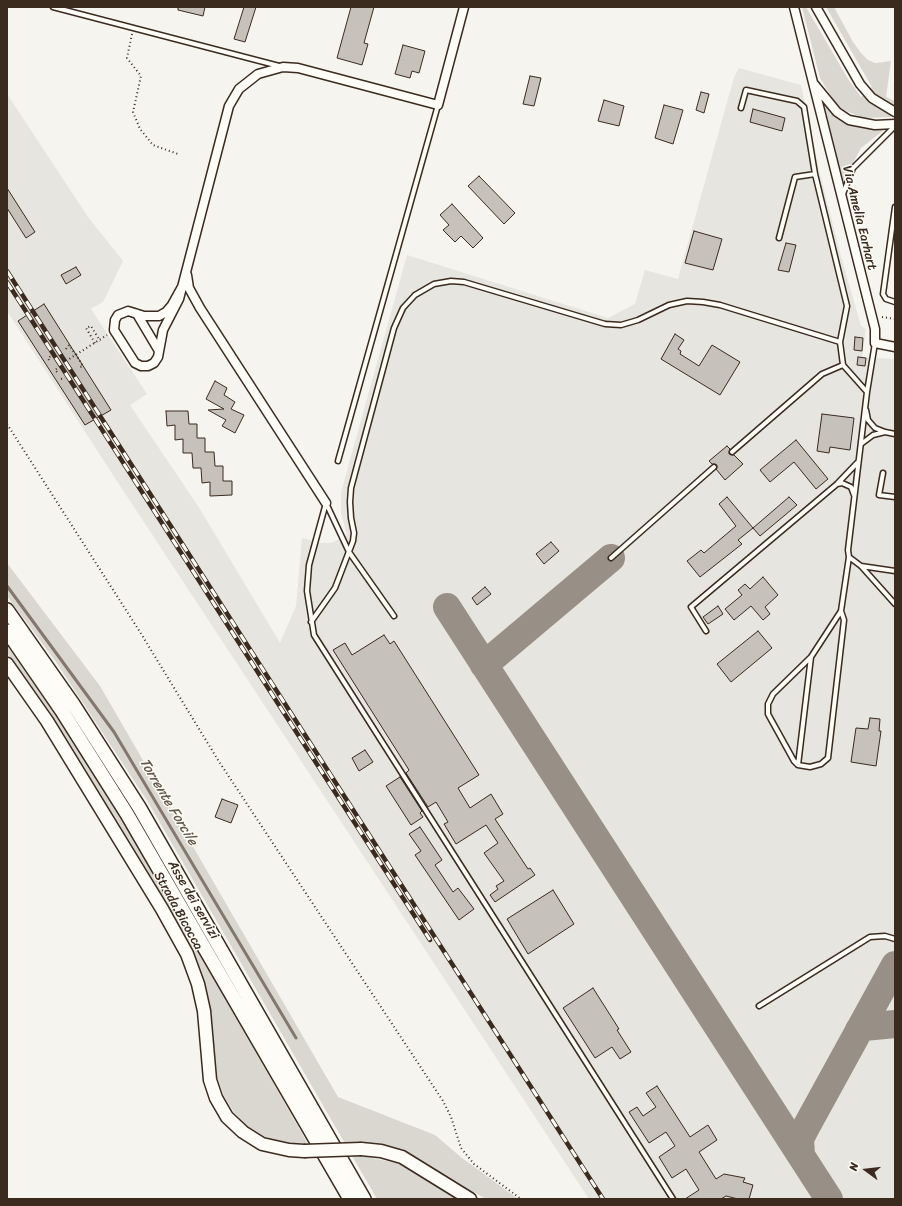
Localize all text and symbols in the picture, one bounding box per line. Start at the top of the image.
street label: Via Amelia Earhart [838,164,880,272]
water label: Torrente Forcile [135,755,201,849]
street label: Asse dei servizi [164,858,222,942]
street label: Strada Bicocca [150,869,206,953]
north arrow [846,1150,886,1190]
text: N [844,1161,864,1173]

